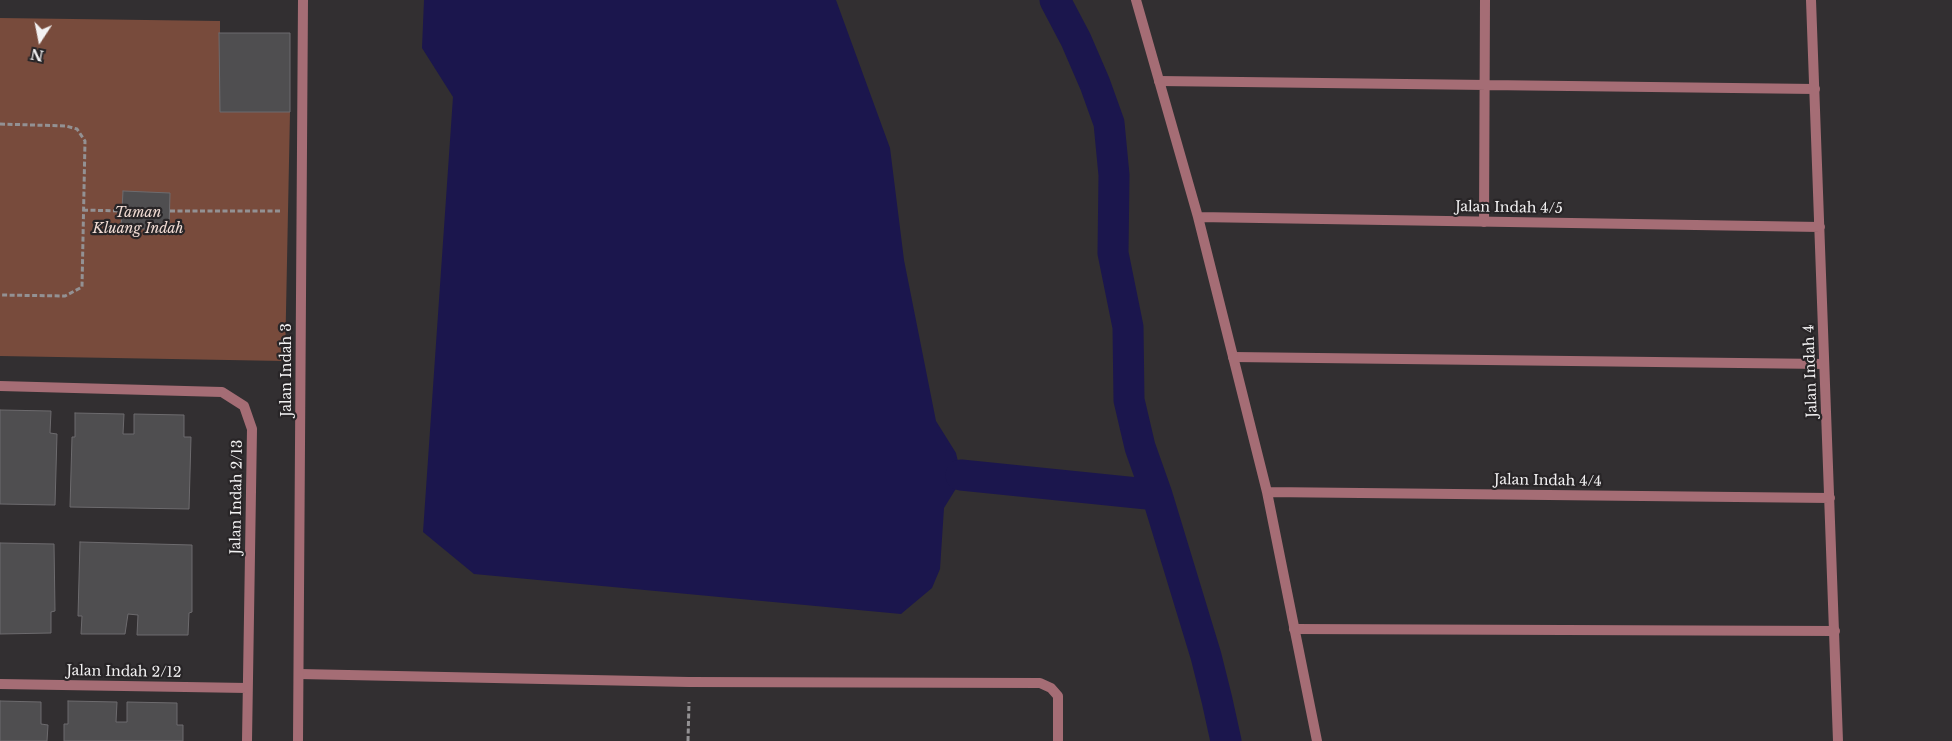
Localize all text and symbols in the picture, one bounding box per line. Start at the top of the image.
north arrow [15,15,65,65]
text: N [29,45,45,65]
street label: Jalan Indah 4/5 [1455,199,1563,217]
park label: Taman Kluang Indah [92,205,184,238]
street label: Jalan Indah 3 [279,323,295,417]
street label: Jalan Indah 4 [1801,324,1821,418]
street label: Jalan Indah 2/13 [228,439,246,555]
street label: Jalan Indah 4/4 [1494,472,1602,490]
street label: Jalan Indah 2/12 [66,663,182,681]

